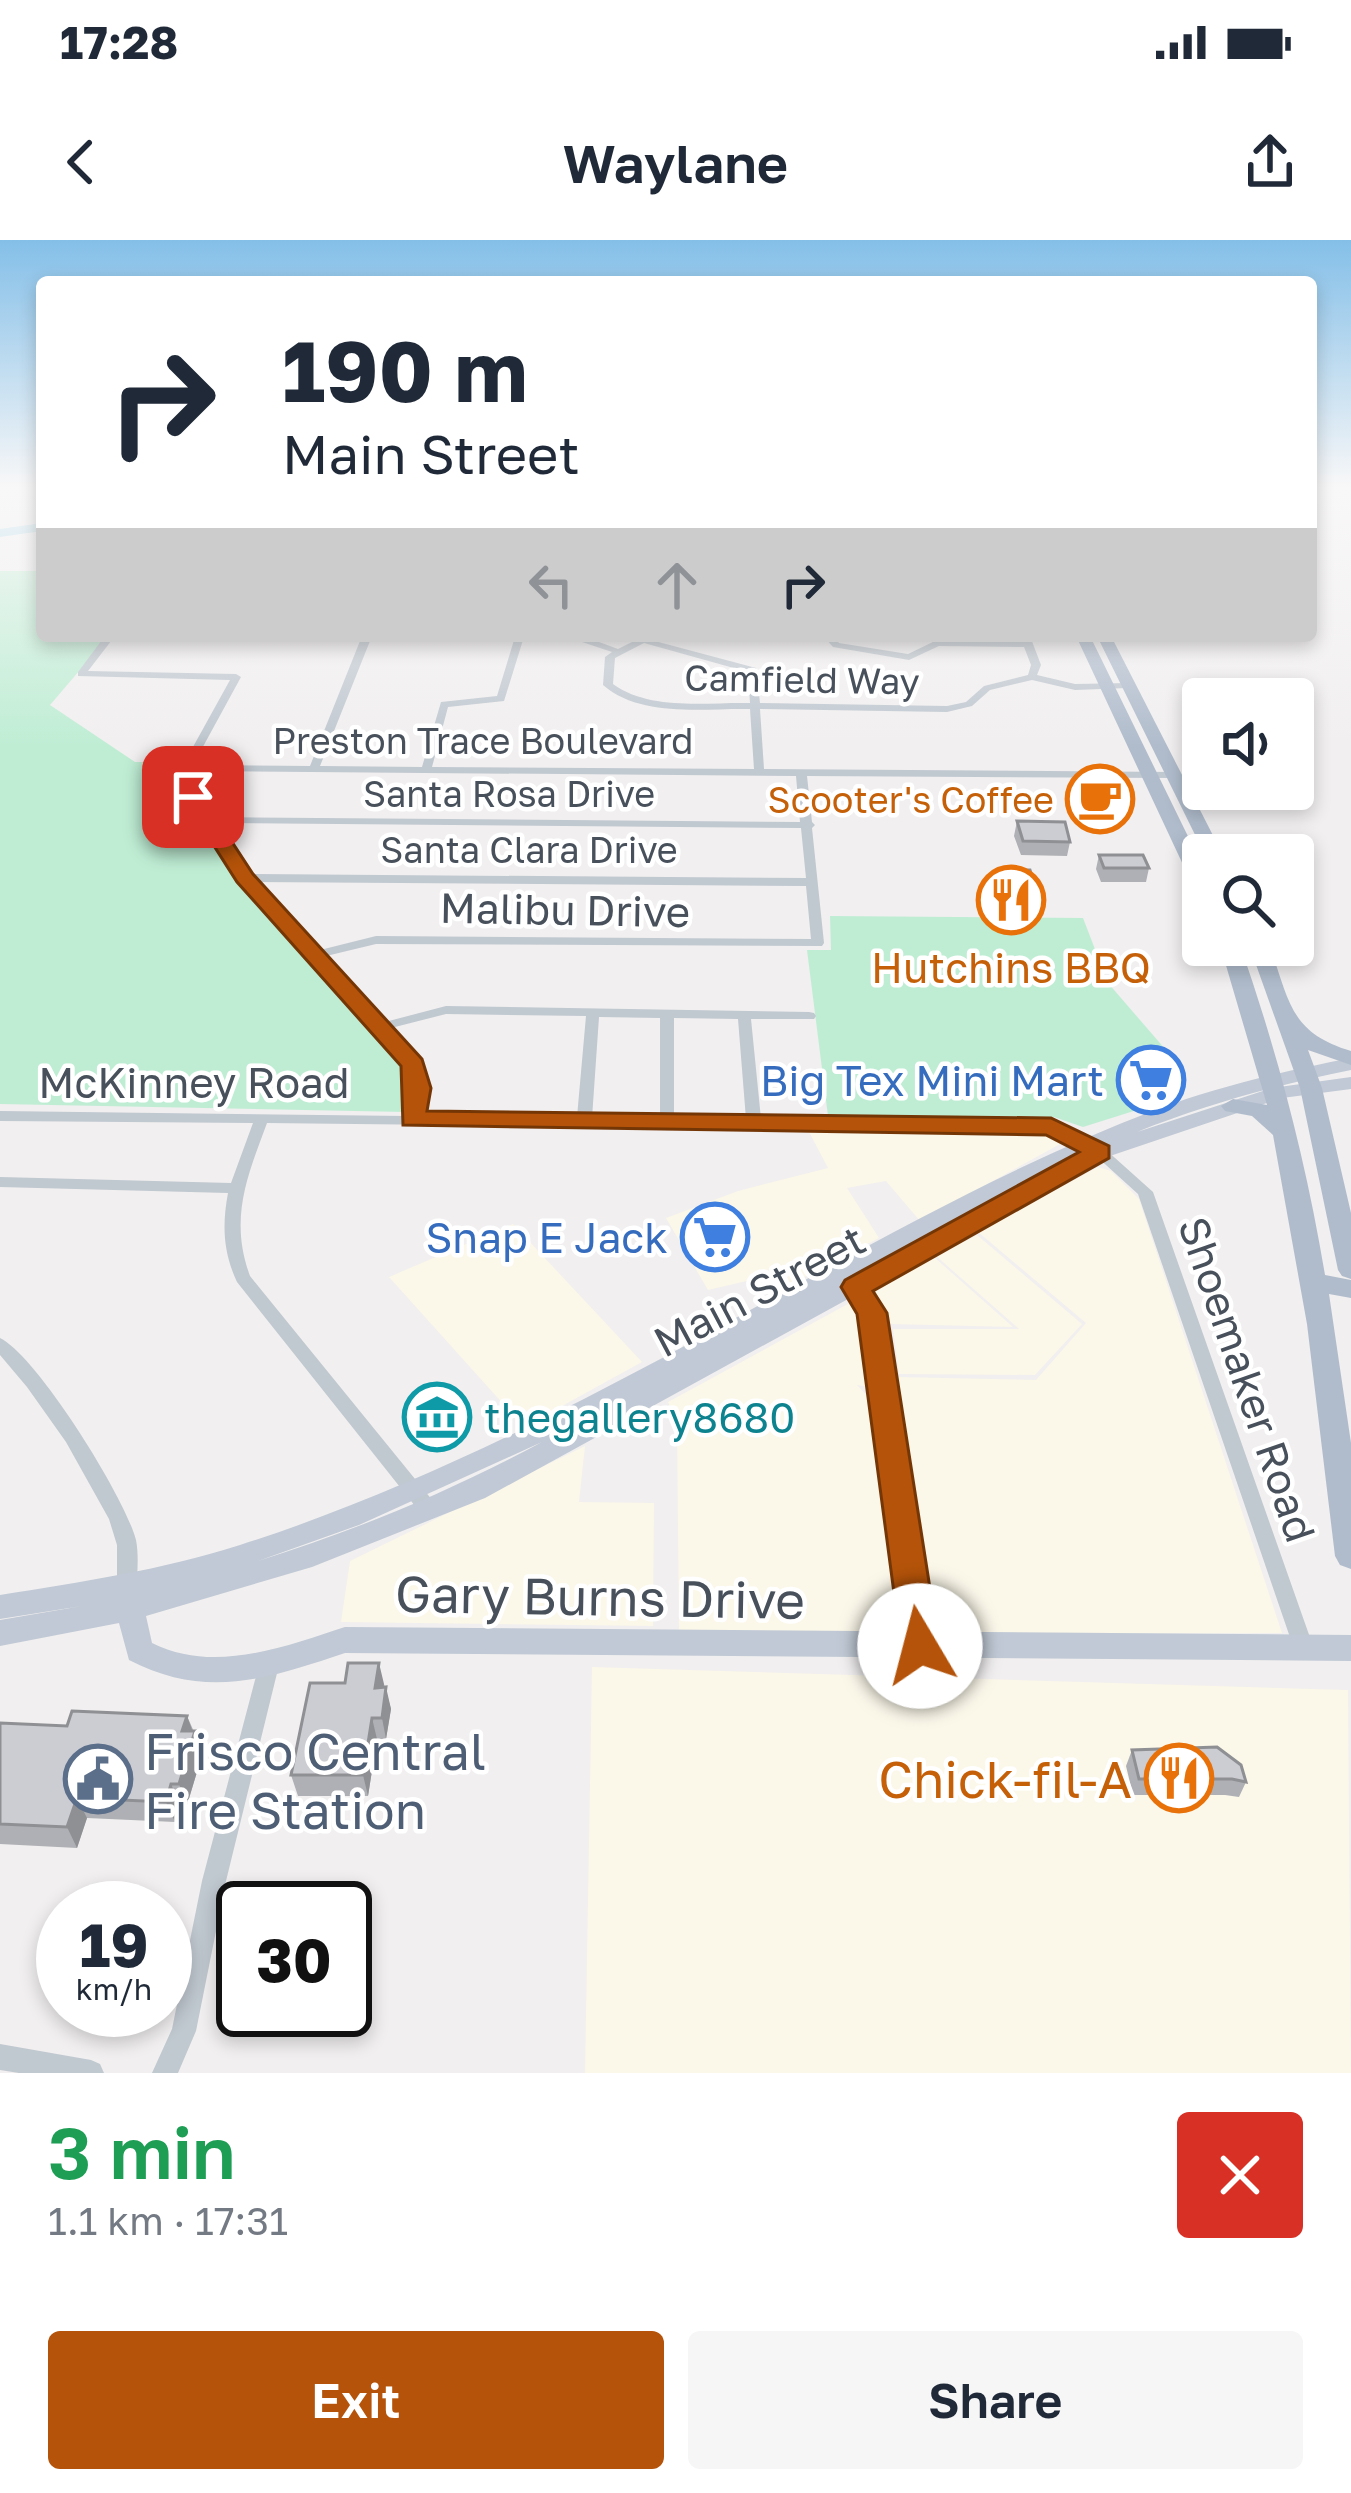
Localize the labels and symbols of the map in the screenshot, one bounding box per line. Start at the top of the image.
street label: Camfield Way [684,655,920,703]
street label: Preston Trace Boulevard [272,719,694,762]
pin [142,746,244,848]
cafe icon: Scooter's Coffee [1065,764,1135,834]
street label: Santa Rosa Drive [363,772,655,815]
place label: Scooter's Coffee [768,778,1054,821]
street label: Santa Clara Drive [380,828,678,871]
restaurant icon: Hutchins BBQ [976,865,1046,935]
street label: Malibu Drive [439,882,691,936]
place label: Hutchins BBQ [871,942,1151,992]
supermarket icon: Big Tex Mini Mart [1116,1045,1186,1115]
place label: Big Tex Mini Mart [760,1055,1104,1105]
street label: McKinney Road [38,1057,350,1107]
supermarket icon: Snap E Jack [680,1202,750,1272]
street label: Shoemaker Road [1169,1210,1327,1548]
place label: Snap E Jack [425,1212,668,1262]
street label: Main Street [645,1214,873,1366]
museum icon: thegallery8680 [402,1382,472,1452]
place label: thegallery8680 [484,1392,795,1442]
street label: Gary Burns Drive [395,1562,805,1630]
position arrow [857,1583,983,1709]
place label: Frisco Central Fire Station [144,1720,486,1840]
restaurant icon: Chick-fil-A [1144,1743,1214,1813]
public building icon: Frisco Central Fire Station [63,1744,133,1814]
place label: Chick-fil-A [878,1748,1132,1809]
speed limit sign: 30 [216,1881,372,2037]

